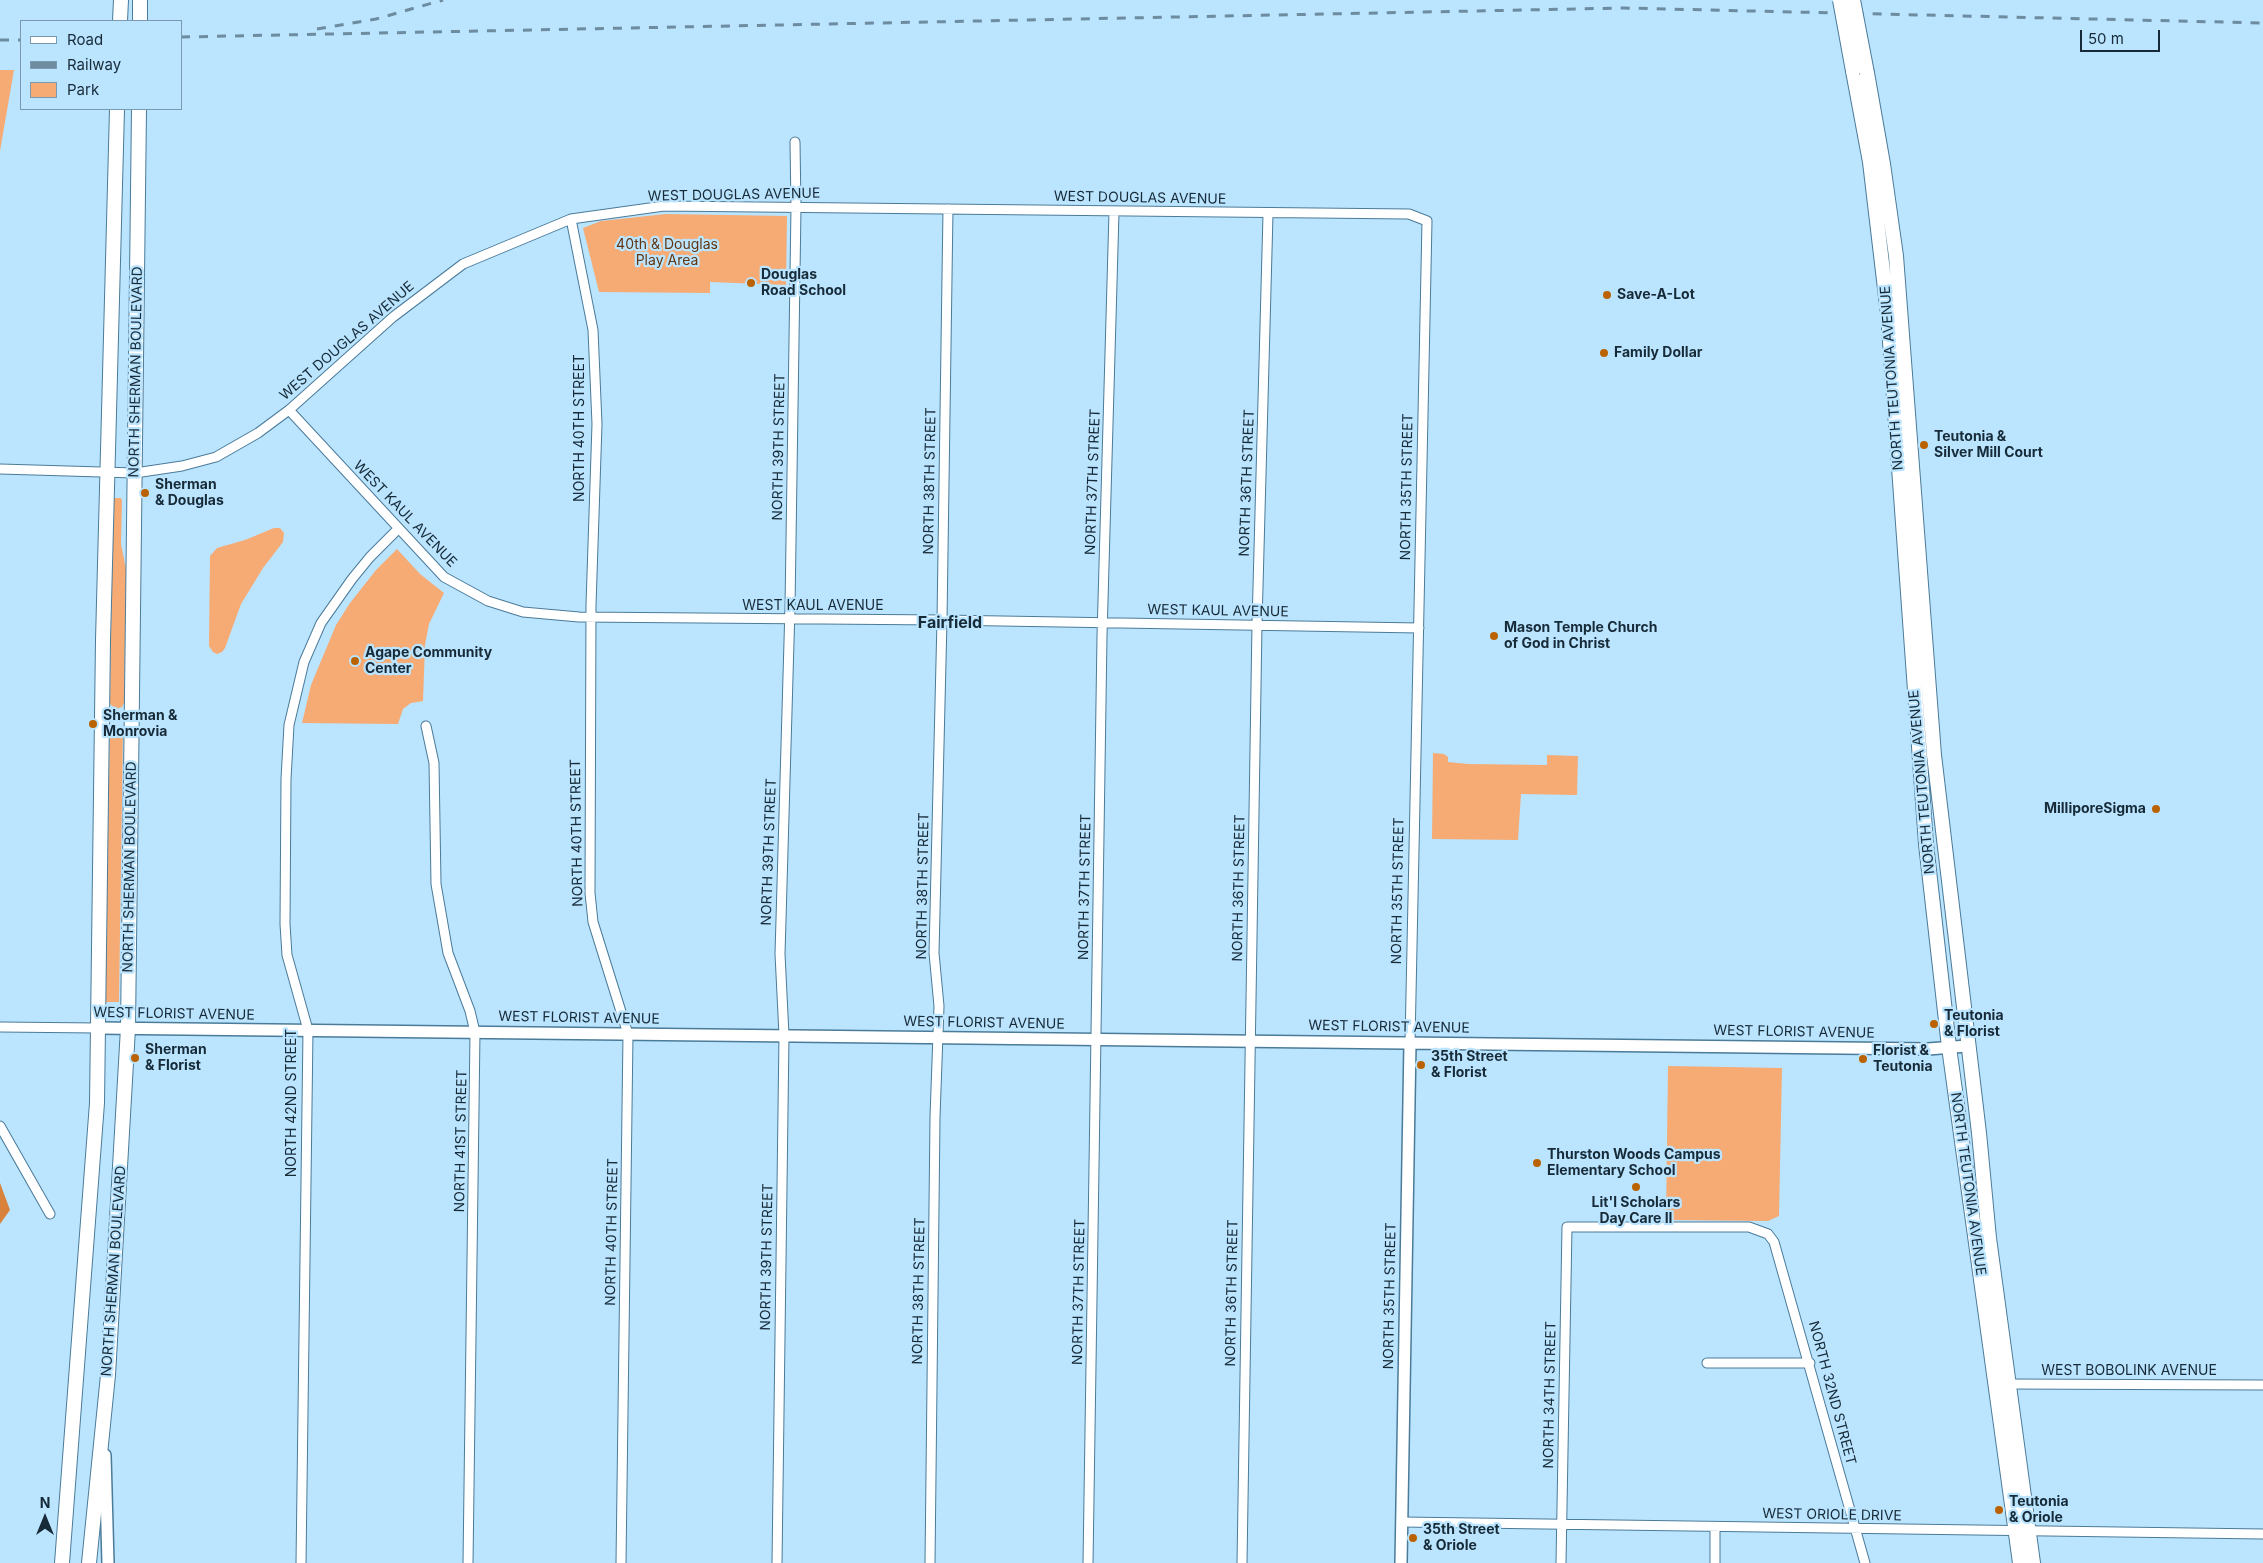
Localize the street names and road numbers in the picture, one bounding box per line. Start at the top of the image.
street label: WEST DOUGLAS AVENUE [648,185,820,205]
street label: WEST DOUGLAS AVENUE [1054,188,1226,208]
street label: NORTH SHERMAN BOULEVARD [126,266,146,478]
street label: WEST DOUGLAS AVENUE [276,278,418,404]
street label: NORTH TEUTONIA AVENUE [1877,285,1907,471]
street label: NORTH 40TH STREET [572,354,588,502]
street label: NORTH 39TH STREET [769,373,789,521]
street label: NORTH 38TH STREET [920,407,940,555]
street label: NORTH 37TH STREET [1082,409,1104,555]
street label: NORTH 36TH STREET [1236,409,1258,557]
street label: NORTH 35TH STREET [1397,413,1417,561]
street label: WEST KAUL AVENUE [350,457,460,571]
street label: WEST KAUL AVENUE [742,598,884,614]
street label: WEST KAUL AVENUE [1147,601,1289,621]
street label: NORTH TEUTONIA AVENUE [1906,689,1938,875]
street label: NORTH 40TH STREET [567,759,587,907]
street label: NORTH SHERMAN BOULEVARD [120,761,140,973]
street label: NORTH 39TH STREET [758,778,780,926]
street label: NORTH 38TH STREET [913,812,933,960]
street label: NORTH 37TH STREET [1075,814,1095,960]
street label: NORTH 36TH STREET [1229,814,1249,962]
street label: NORTH 35TH STREET [1388,817,1408,965]
street label: WEST FLORIST AVENUE [93,1004,255,1024]
street label: WEST FLORIST AVENUE [498,1008,660,1028]
street label: WEST FLORIST AVENUE [903,1013,1065,1033]
street label: WEST FLORIST AVENUE [1308,1017,1470,1037]
street label: WEST FLORIST AVENUE [1713,1022,1875,1042]
street label: NORTH 42ND STREET [284,1029,300,1177]
street label: NORTH 41ST STREET [451,1069,471,1213]
street label: NORTH TEUTONIA AVENUE [1947,1091,1989,1277]
street label: NORTH 40TH STREET [602,1158,622,1306]
street label: NORTH SHERMAN BOULEVARD [98,1165,130,1377]
street label: NORTH 39TH STREET [757,1183,777,1331]
street label: NORTH 38TH STREET [909,1217,929,1365]
street label: NORTH 37TH STREET [1069,1219,1089,1365]
street label: NORTH 36TH STREET [1222,1219,1242,1367]
street label: NORTH 35TH STREET [1380,1222,1400,1370]
street label: NORTH 32ND STREET [1805,1319,1859,1467]
street label: NORTH 34TH STREET [1540,1321,1560,1469]
street label: WEST BOBOLINK AVENUE [2041,1363,2217,1379]
street label: WEST ORIOLE DRIVE [1762,1505,1902,1525]

